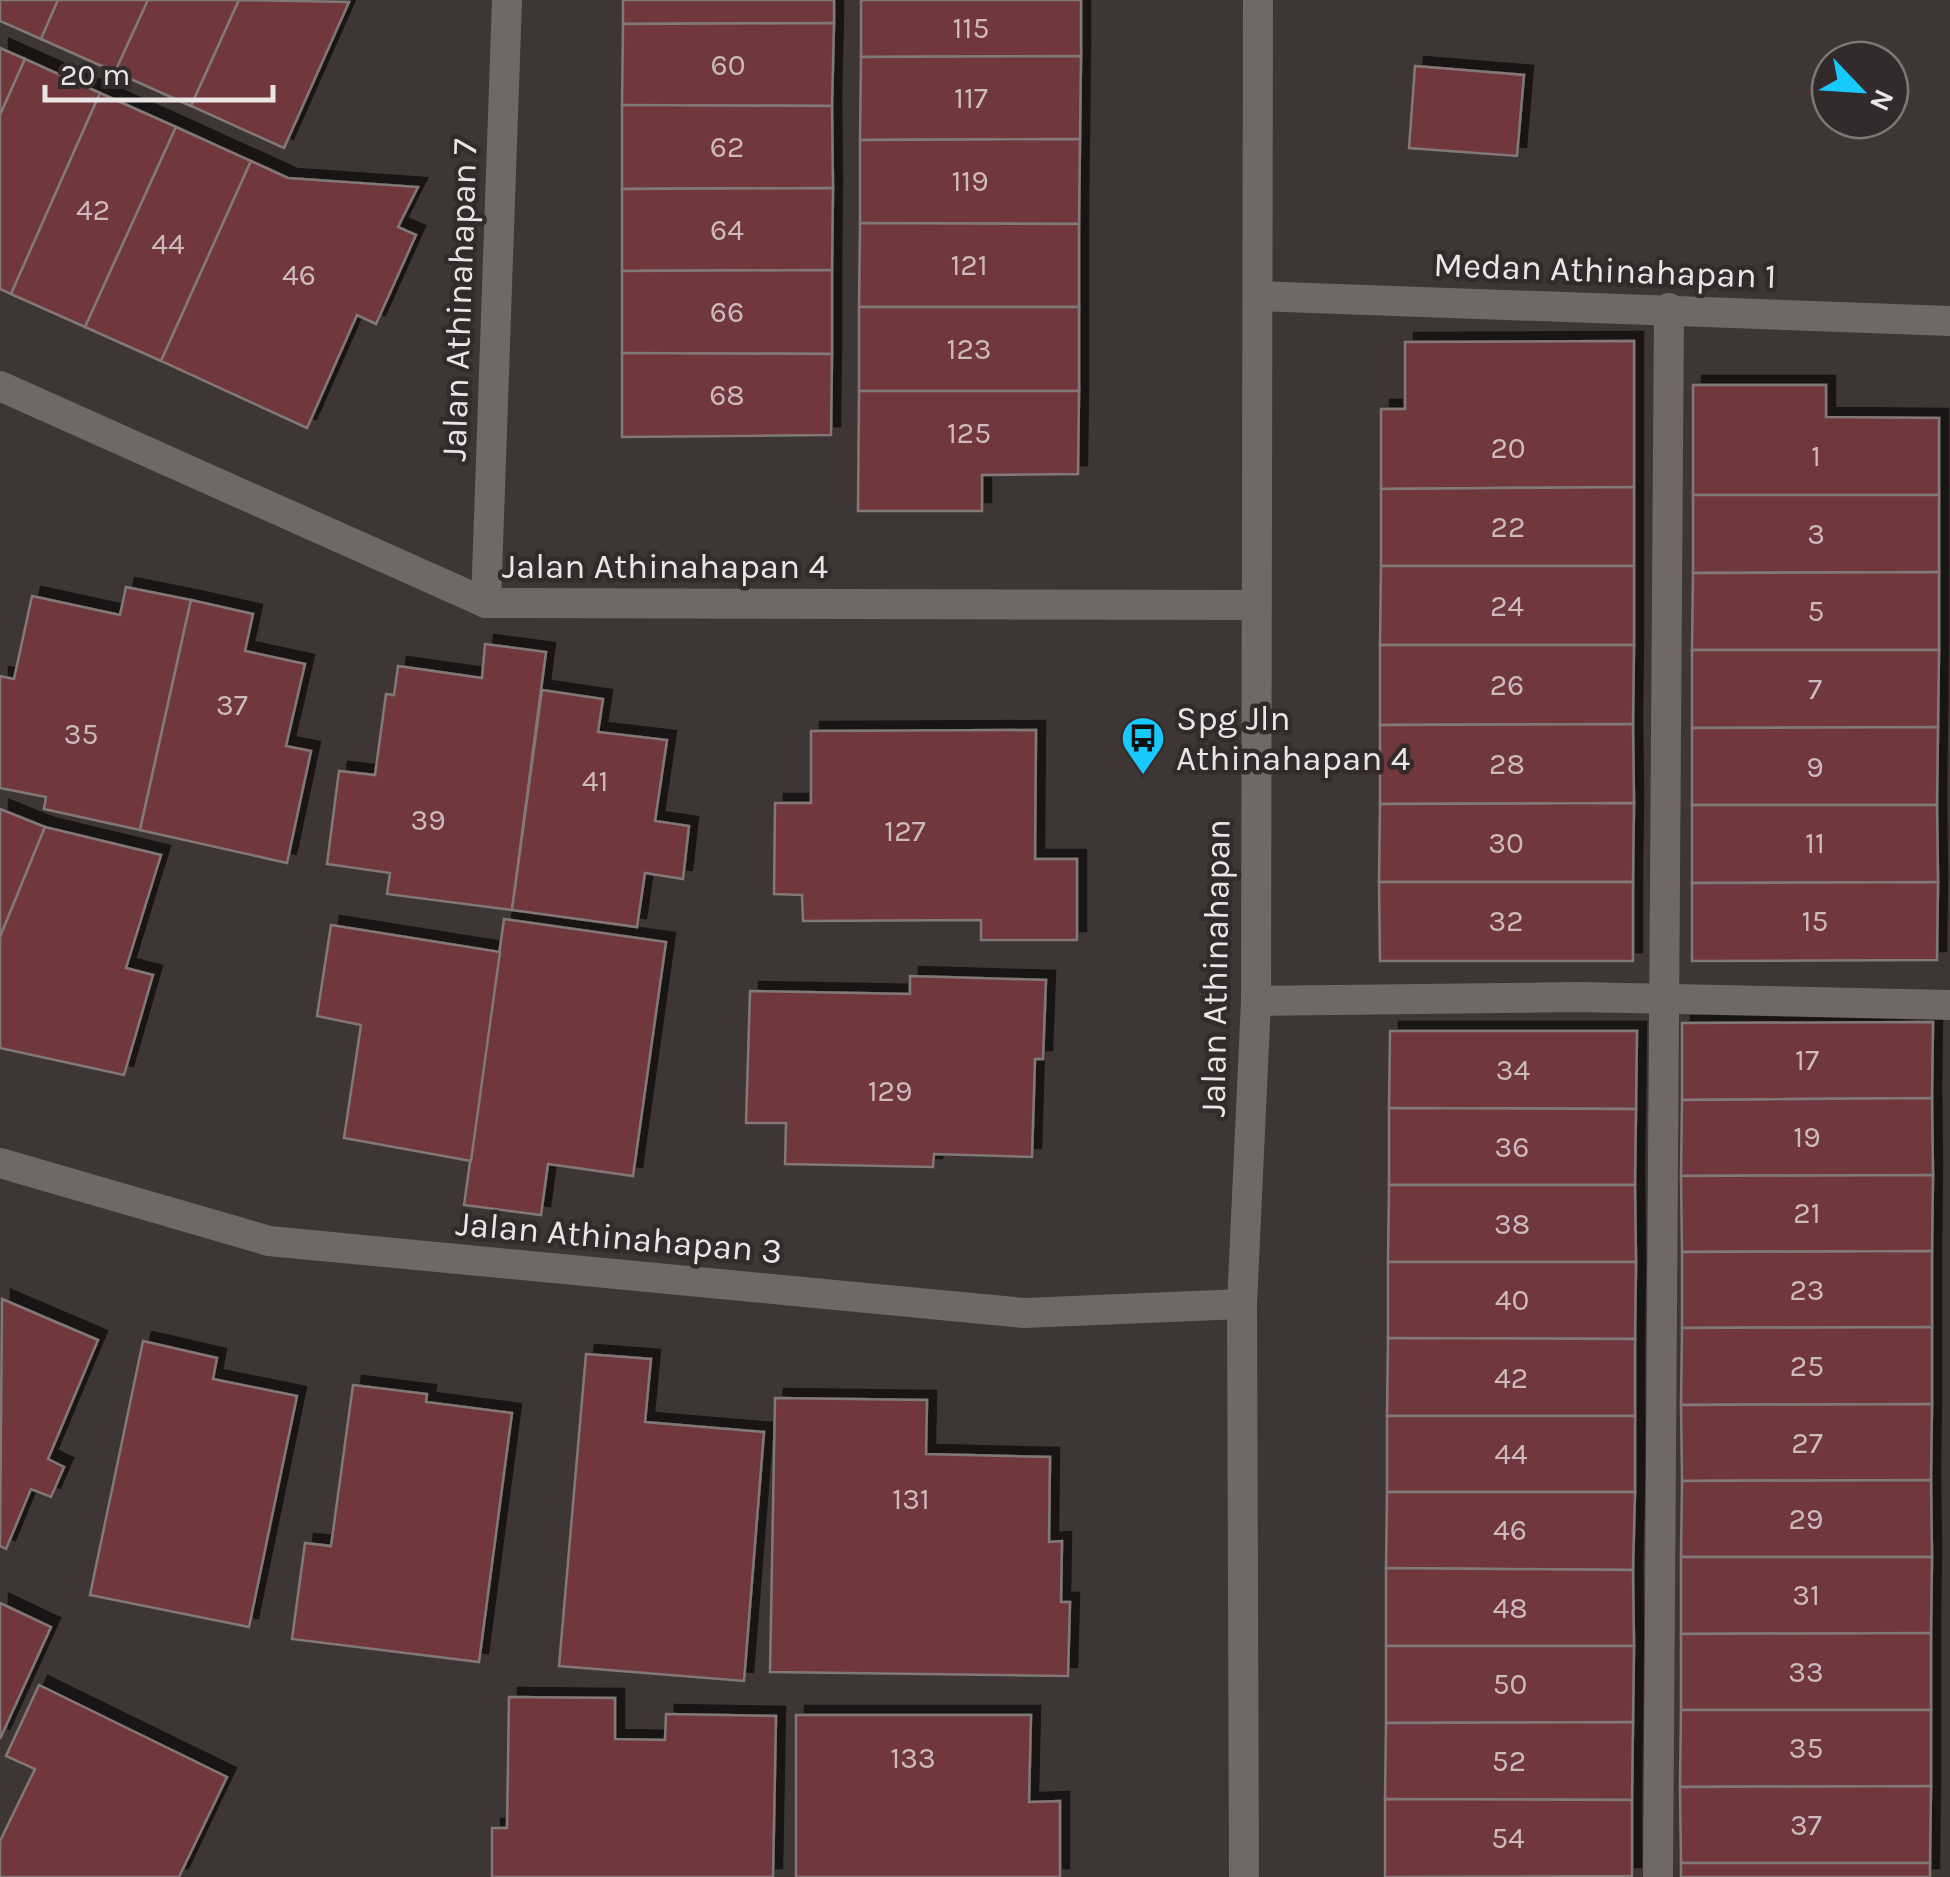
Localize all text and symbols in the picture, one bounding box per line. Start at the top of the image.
house number: 115 [953,10,989,46]
scale bar [45,40,272,102]
north arrow [1810,40,1910,140]
house number: 60 [711,47,745,83]
text: 20 m [60,57,130,93]
house number: 117 [954,80,988,116]
text: N [1863,84,1901,116]
house number: 62 [710,129,744,165]
street label: Jalan Athinahapan 7 [433,138,486,462]
house number: 119 [951,163,989,199]
house number: 42 [76,192,110,228]
house number: 64 [710,212,744,248]
house number: 44 [151,226,185,262]
street label: Medan Athinahapan 1 [1433,244,1777,297]
house number: 121 [950,247,988,283]
house number: 46 [282,257,316,293]
house number: 66 [710,294,744,330]
house number: 123 [946,331,992,367]
house number: 68 [709,377,745,413]
house number: 125 [947,415,991,451]
house number: 20 [1490,430,1526,466]
house number: 1 [1811,438,1821,474]
house number: 22 [1491,509,1525,545]
house number: 3 [1807,516,1825,552]
street label: Jalan Athinahapan 4 [502,546,828,587]
house number: 24 [1490,588,1524,624]
house number: 5 [1808,593,1824,629]
house number: 26 [1490,667,1524,703]
house number: 7 [1808,671,1822,707]
house number: 37 [216,687,248,723]
place label: Spg Jln Athinahapan 4 [1176,698,1410,779]
bus stop icon: Spg Jln Athinahapan 4 [1120,715,1166,776]
house number: 35 [64,716,98,752]
house number: 28 [1489,746,1525,782]
house number: 9 [1806,749,1824,785]
house number: 41 [582,763,608,799]
house number: 39 [410,802,446,838]
house number: 127 [884,813,926,849]
street label: Jalan Athinahapan [1192,819,1239,1118]
house number: 30 [1488,825,1524,861]
house number: 11 [1805,825,1825,861]
house number: 32 [1488,903,1524,939]
house number: 15 [1802,903,1828,939]
house number: 17 [1795,1042,1819,1078]
house number: 34 [1496,1052,1530,1088]
house number: 129 [868,1073,912,1109]
house number: 19 [1793,1119,1821,1155]
house number: 36 [1495,1129,1529,1165]
house number: 21 [1793,1195,1821,1231]
street label: Jalan Athinahapan 3 [454,1203,784,1272]
house number: 38 [1494,1206,1530,1242]
house number: 23 [1789,1272,1825,1308]
house number: 40 [1495,1282,1529,1318]
house number: 25 [1790,1348,1824,1384]
house number: 42 [1494,1360,1528,1396]
house number: 27 [1791,1425,1823,1461]
house number: 44 [1494,1436,1528,1472]
house number: 131 [892,1481,930,1517]
house number: 29 [1789,1501,1823,1537]
house number: 46 [1493,1512,1527,1548]
house number: 31 [1792,1577,1820,1613]
house number: 48 [1492,1590,1528,1626]
house number: 33 [1788,1654,1824,1690]
house number: 50 [1493,1666,1527,1702]
house number: 35 [1789,1730,1823,1766]
house number: 133 [890,1740,936,1776]
house number: 52 [1492,1743,1526,1779]
house number: 37 [1790,1807,1822,1843]
house number: 54 [1491,1820,1525,1856]

